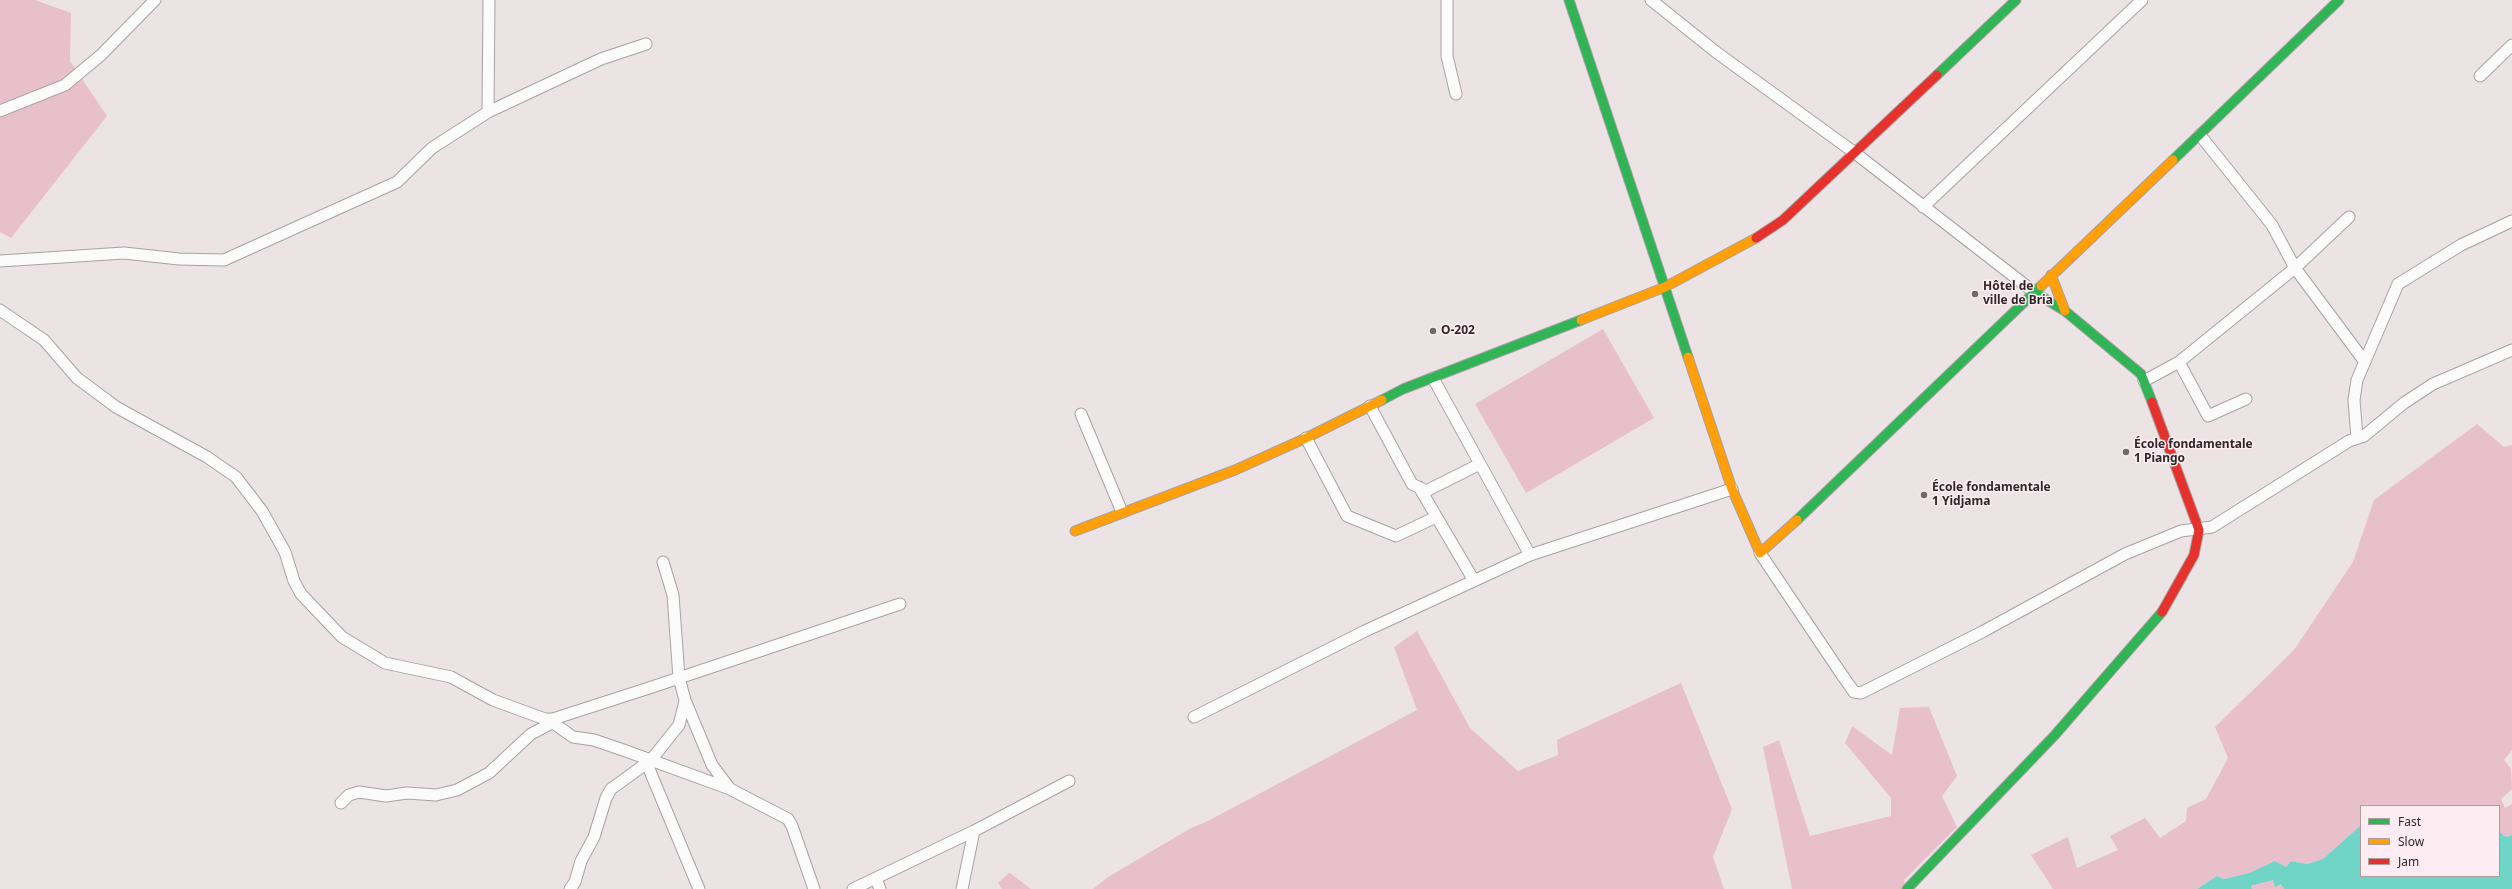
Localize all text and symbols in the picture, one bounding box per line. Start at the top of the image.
place label: Hôtel de ville de Bria [1983,280,2053,308]
marker: Hôtel de ville de Bria [1970,289,1980,299]
place label: O-202 [1441,324,1475,338]
marker: O-202 [1428,326,1438,336]
place label: École fondamentale 1 Piango [2134,438,2253,466]
marker: École fondamentale 1 Piango [2121,447,2131,457]
place label: École fondamentale 1 Yidjama [1932,481,2051,509]
marker: École fondamentale 1 Yidjama [1919,490,1929,500]
legend [2360,805,2500,877]
text: Fast [2398,813,2421,830]
text: Slow [2398,833,2424,850]
text: Jam [2398,853,2419,870]

